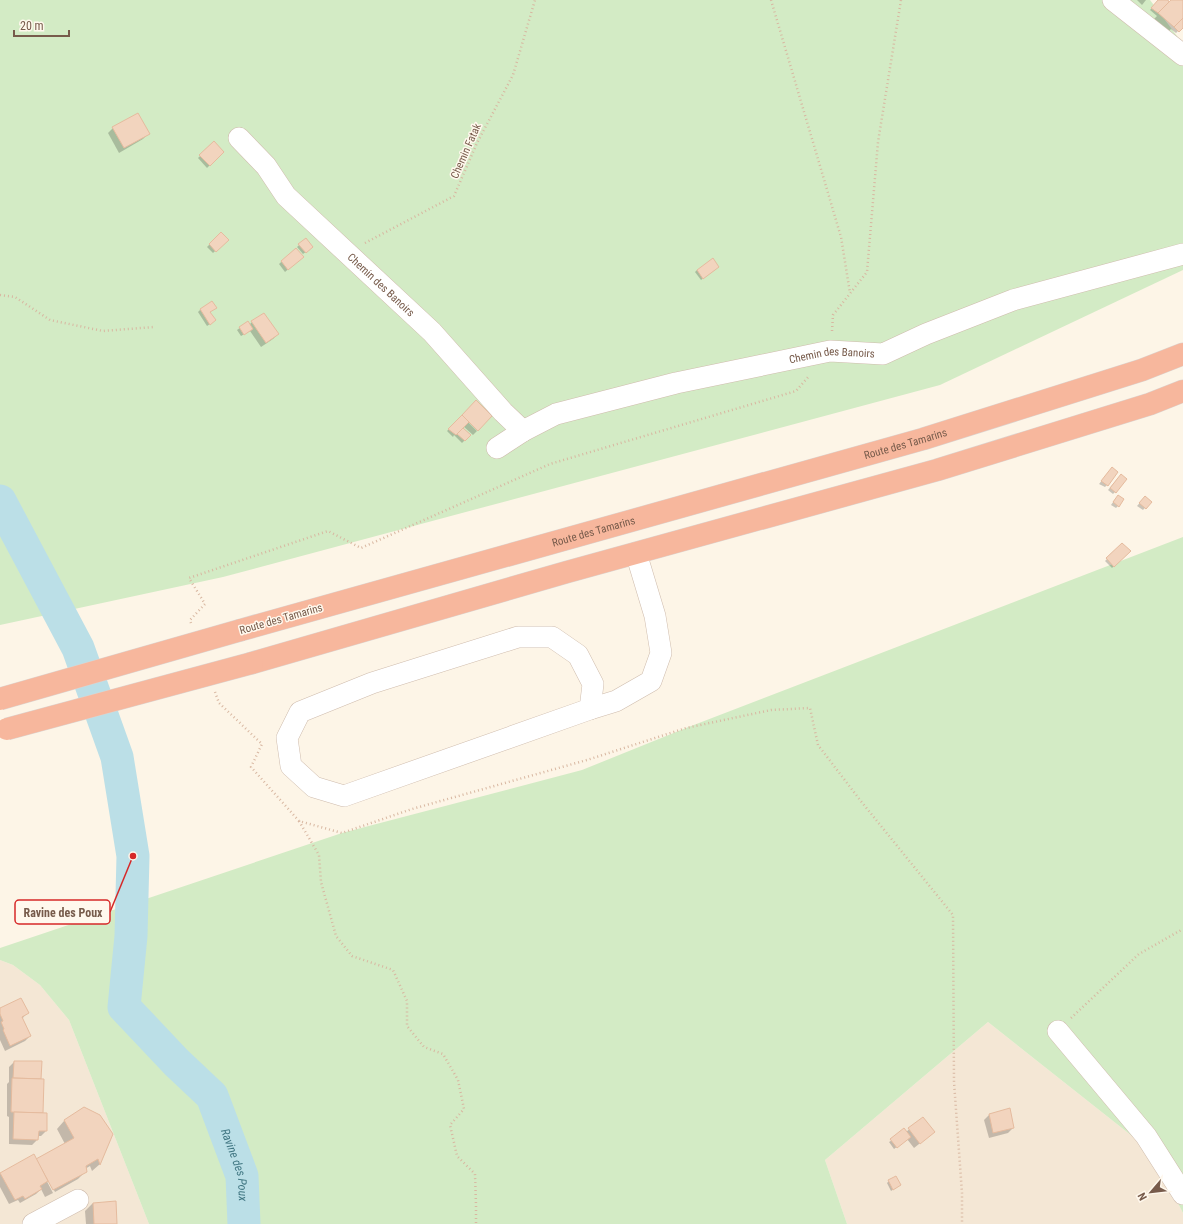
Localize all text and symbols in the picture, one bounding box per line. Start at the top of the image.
scale bar [14,12,69,38]
text: 20 m [20,19,44,33]
street label: Chemin Fatak [448,121,484,181]
street label: Chemin des Banoirs [345,250,417,319]
street label: Chemin des Banoirs [788,344,875,366]
street label: Route des Tamarins [862,425,949,462]
street label: Route des Tamarins [550,513,637,549]
street label: Route des Tamarins [238,601,324,637]
callout: Ravine des Poux [15,900,110,924]
text: Ravine des Poux [24,906,103,920]
water label: Ravine des Poux [218,1127,250,1202]
north arrow [1131,1172,1171,1212]
text: N [1135,1190,1150,1202]

